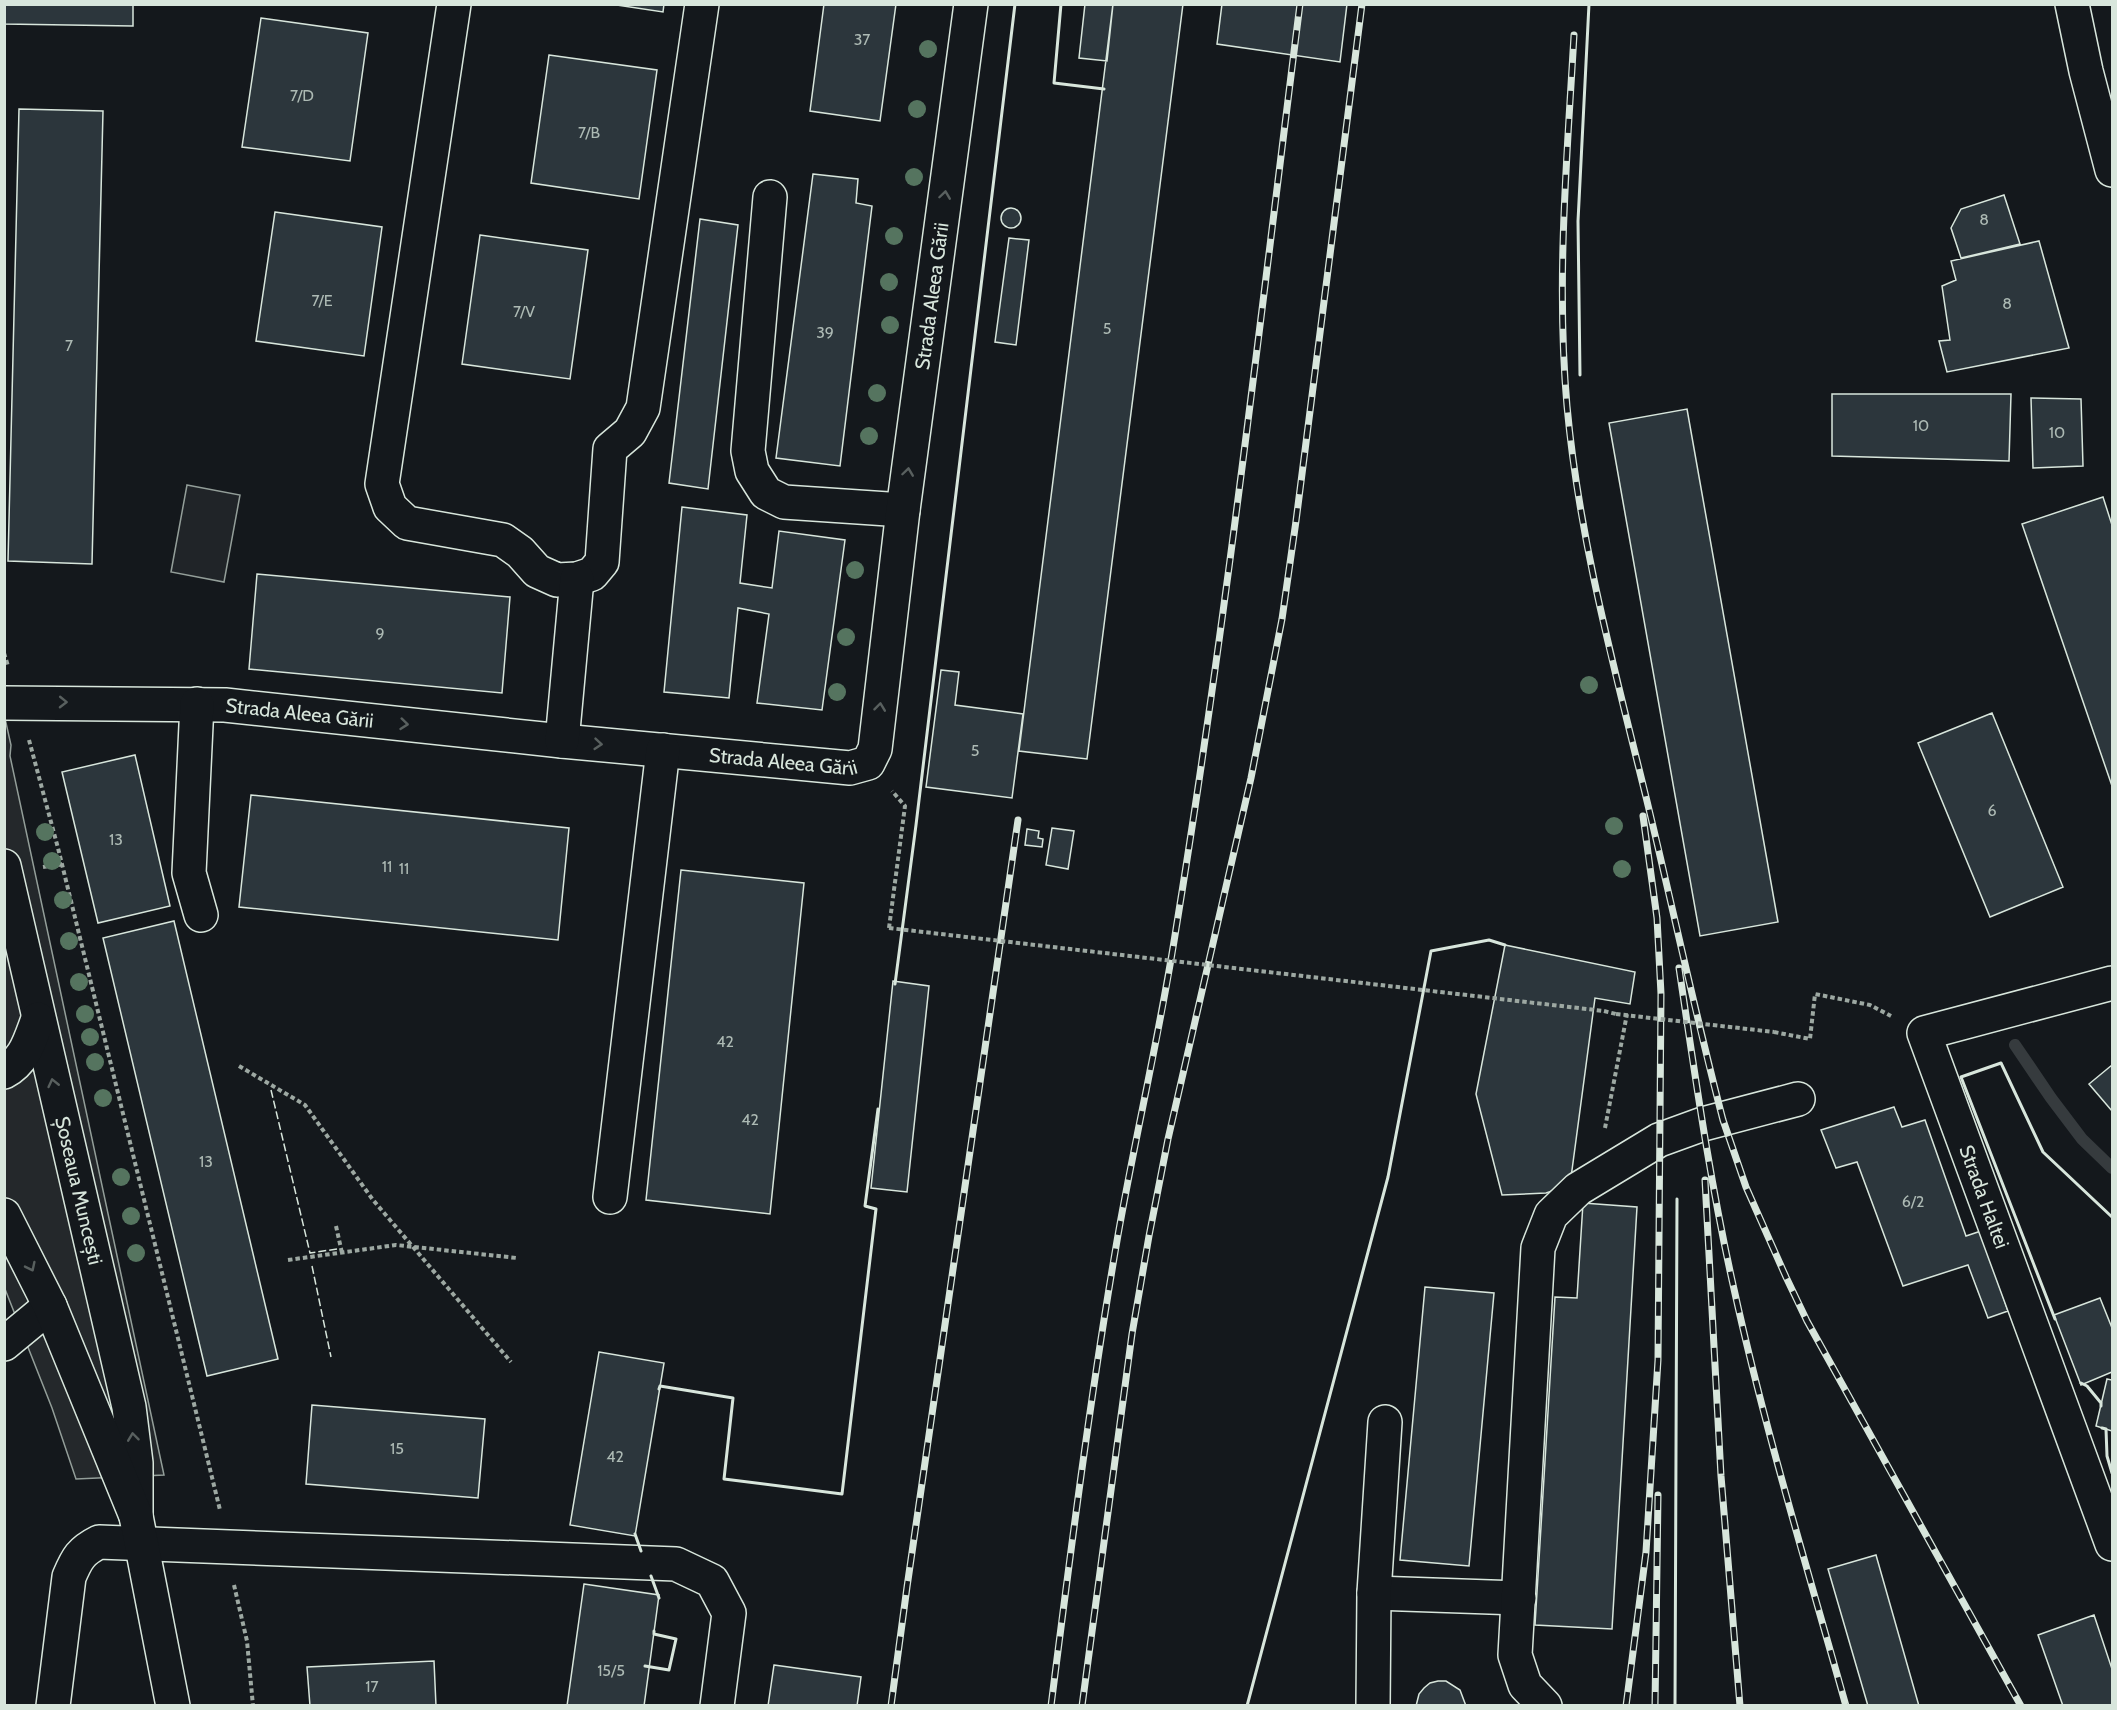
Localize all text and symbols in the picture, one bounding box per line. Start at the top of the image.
house number: 37 [854,30,870,49]
house number: 7/D [290,86,314,105]
house number: 7/B [578,123,600,142]
one-way arrow [939,191,951,200]
house number: 8 [1979,210,1989,229]
street label: Strada Aleea Gării [910,221,954,371]
house number: 7/E [311,291,333,310]
house number: 8 [2002,294,2012,313]
house number: 7/V [513,302,535,321]
house number: 5 [1103,319,1111,338]
house number: 39 [816,323,834,342]
house number: 7 [65,336,73,355]
house number: 10 [1913,416,1929,435]
house number: 10 [2049,423,2065,442]
one-way arrow [902,467,914,476]
house number: 9 [375,624,385,643]
street label: Strada Aleea Gării [224,693,375,733]
one-way arrow [58,696,67,708]
one-way arrow [873,702,886,712]
one-way arrow [399,717,408,730]
one-way arrow [593,737,602,750]
house number: 5 [971,741,979,760]
street label: Strada Aleea Gării [708,743,860,780]
house number: 6 [1987,801,1997,820]
house number: 13 [109,830,123,849]
house number: 11 [382,857,392,876]
house number: 11 [399,859,409,878]
house number: 42 [716,1032,734,1051]
one-way arrow [48,1078,61,1088]
house number: 42 [741,1110,759,1129]
street label: Șoseaua Muncești [49,1114,108,1267]
street label: Strada Haltei [1954,1142,2014,1252]
house number: 13 [199,1152,213,1171]
house number: 6/2 [1902,1192,1924,1211]
one-way arrow [24,1260,35,1271]
one-way arrow [127,1432,139,1441]
house number: 15 [390,1439,404,1458]
house number: 42 [606,1447,624,1466]
house number: 15/5 [597,1661,625,1680]
house number: 17 [365,1677,379,1696]

